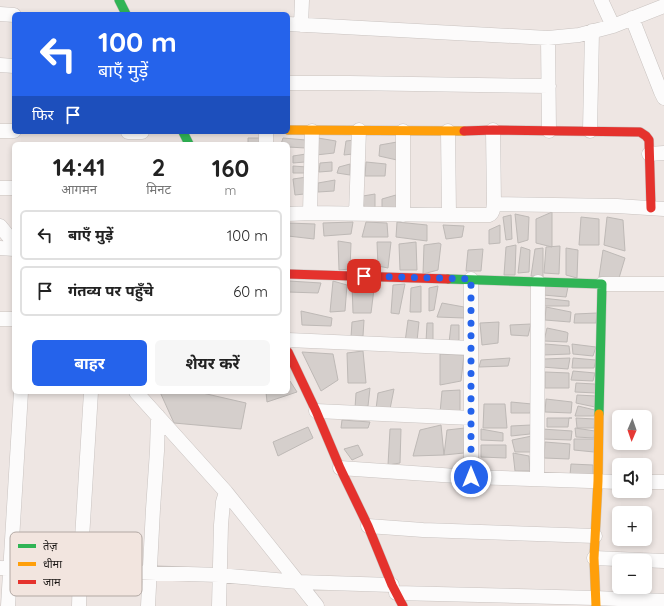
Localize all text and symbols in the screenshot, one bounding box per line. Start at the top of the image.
text: 100 m [98,24,177,59]
icon: left [32,28,84,80]
text: बाएँ मुड़ें [98,59,148,82]
icon: arrive [62,104,84,126]
text: फिर [32,105,54,124]
text: 14:41 [53,152,105,182]
text: 2 [152,152,165,182]
text: 160 [212,153,249,183]
text: आगमन [61,181,97,197]
text: मिनट [146,181,171,197]
text: m [225,182,236,198]
icon: left [34,224,56,246]
text: बाएँ मुड़ें [68,225,113,244]
text: 100 m [227,226,268,245]
pin [347,259,381,293]
icon: arrive [353,265,375,287]
icon: arrive [34,280,56,302]
text: गंतव्य पर पहुँचे [68,281,154,300]
text: 60 m [233,282,268,301]
button: बाहर [32,340,147,386]
button: शेयर करें [155,340,270,386]
north arrow [612,410,652,450]
map controls [612,410,652,594]
position arrow [450,456,492,498]
button: sound [612,458,652,498]
button: + [612,506,652,546]
legend [10,532,142,596]
text: तेज़ [43,539,58,553]
button: − [612,554,652,594]
text: धीमा [43,557,62,571]
text: जाम [43,575,61,589]

